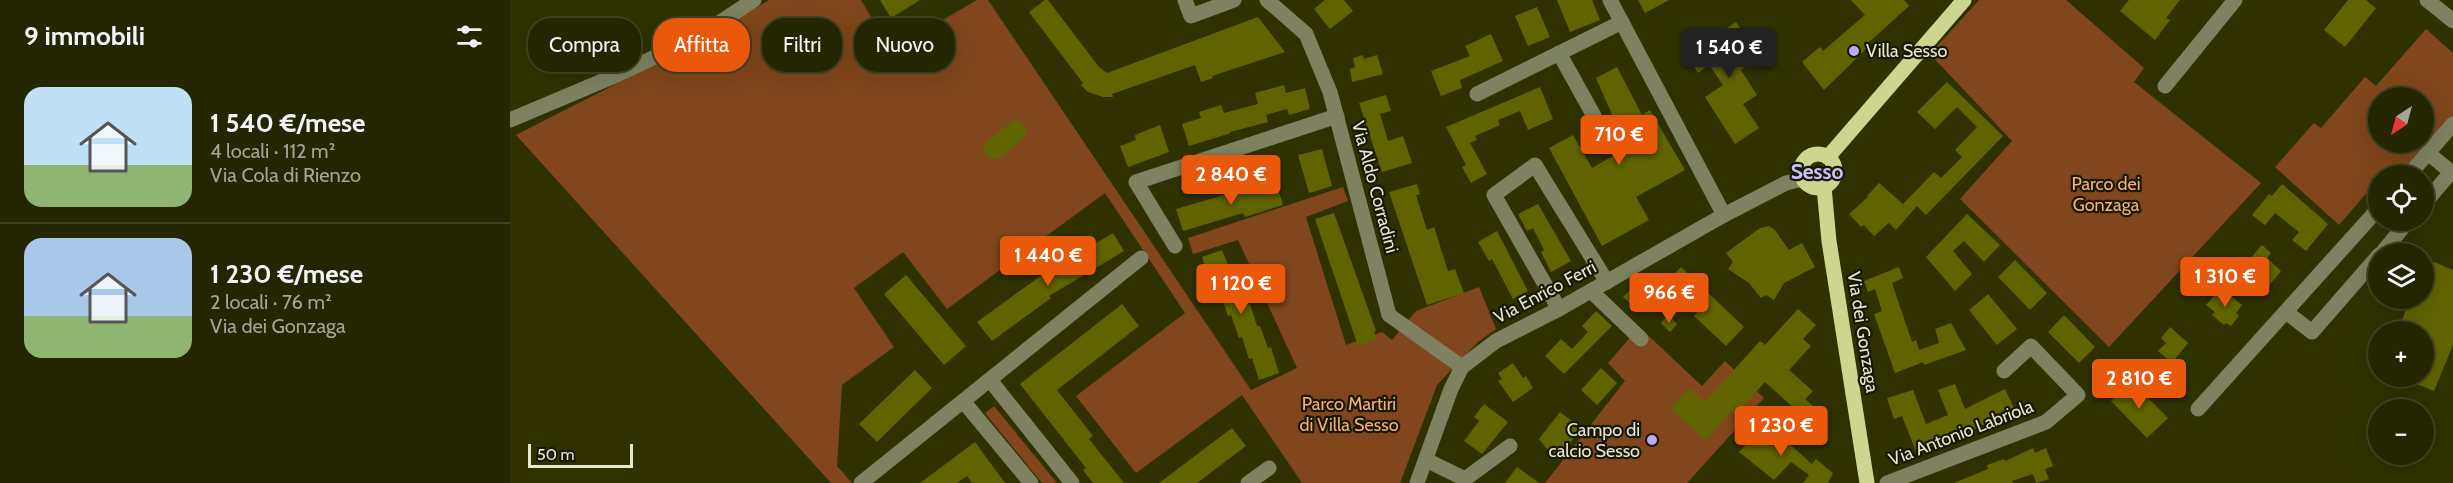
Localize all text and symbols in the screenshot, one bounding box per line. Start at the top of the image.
chip: Compra [528,18,641,72]
chip: Affitta [653,18,750,72]
chip: Filtri [762,18,842,72]
chip: Nuovo [854,18,955,72]
text: 9 immobili [24,20,145,52]
icon: filters [453,20,486,53]
pin: 1 540 € [1674,28,1784,79]
text: 1 540 € [1696,35,1762,59]
place label: Villa Sesso [1866,40,1947,62]
marker: Villa Sesso [1847,44,1861,58]
north arrow [2368,87,2434,153]
map controls [2368,87,2434,465]
text: 1 540 €/mese [210,107,365,139]
icon: home [72,111,144,183]
pin: 710 € [1577,115,1661,166]
street label: Via Aldo Corradini [1347,119,1403,255]
text: 710 € [1594,122,1644,146]
text: 4 locali · 112 m² [210,139,335,163]
pin: 2 840 € [1176,155,1286,206]
district label: Sesso [1791,159,1843,184]
text: 2 840 € [1195,162,1267,186]
text: Via Cola di Rienzo [210,163,361,187]
button: locate [2368,165,2434,231]
park label: Parco dei Gonzaga [2071,173,2141,216]
pin: 1 440 € [993,236,1103,287]
text: 1 440 € [1014,243,1082,267]
button: layers [2368,243,2434,309]
street label: Via Enrico Ferri [1490,256,1600,328]
pin: 1 310 € [2170,257,2280,308]
text: 1 230 €/mese [210,258,363,290]
icon: home [72,262,144,334]
pin: 1 120 € [1186,264,1296,315]
text: 1 310 € [2194,264,2256,288]
street label: Via dei Gonzaga [1843,270,1883,394]
text: 1 120 € [1210,271,1272,295]
pin: 966 € [1627,273,1711,324]
text: 966 € [1643,280,1695,304]
text: 2 locali · 76 m² [210,290,332,314]
text: Via dei Gonzaga [210,314,346,338]
button: + [2368,321,2434,387]
pin: 2 810 € [2084,359,2194,410]
text: 2 810 € [2106,366,2172,390]
park label: Parco Martiri di Villa Sesso [1299,393,1399,436]
street label: Via Antonio Labriola [1886,395,2037,471]
button: − [2368,399,2434,465]
pin: 1 230 € [1726,406,1836,457]
text: 1 230 € [1749,413,1813,437]
place label: Campo di calcio Sesso [1549,419,1640,462]
marker: Campo di calcio Sesso [1645,433,1659,447]
scale bar [528,441,633,468]
text: 50 m [537,445,574,464]

